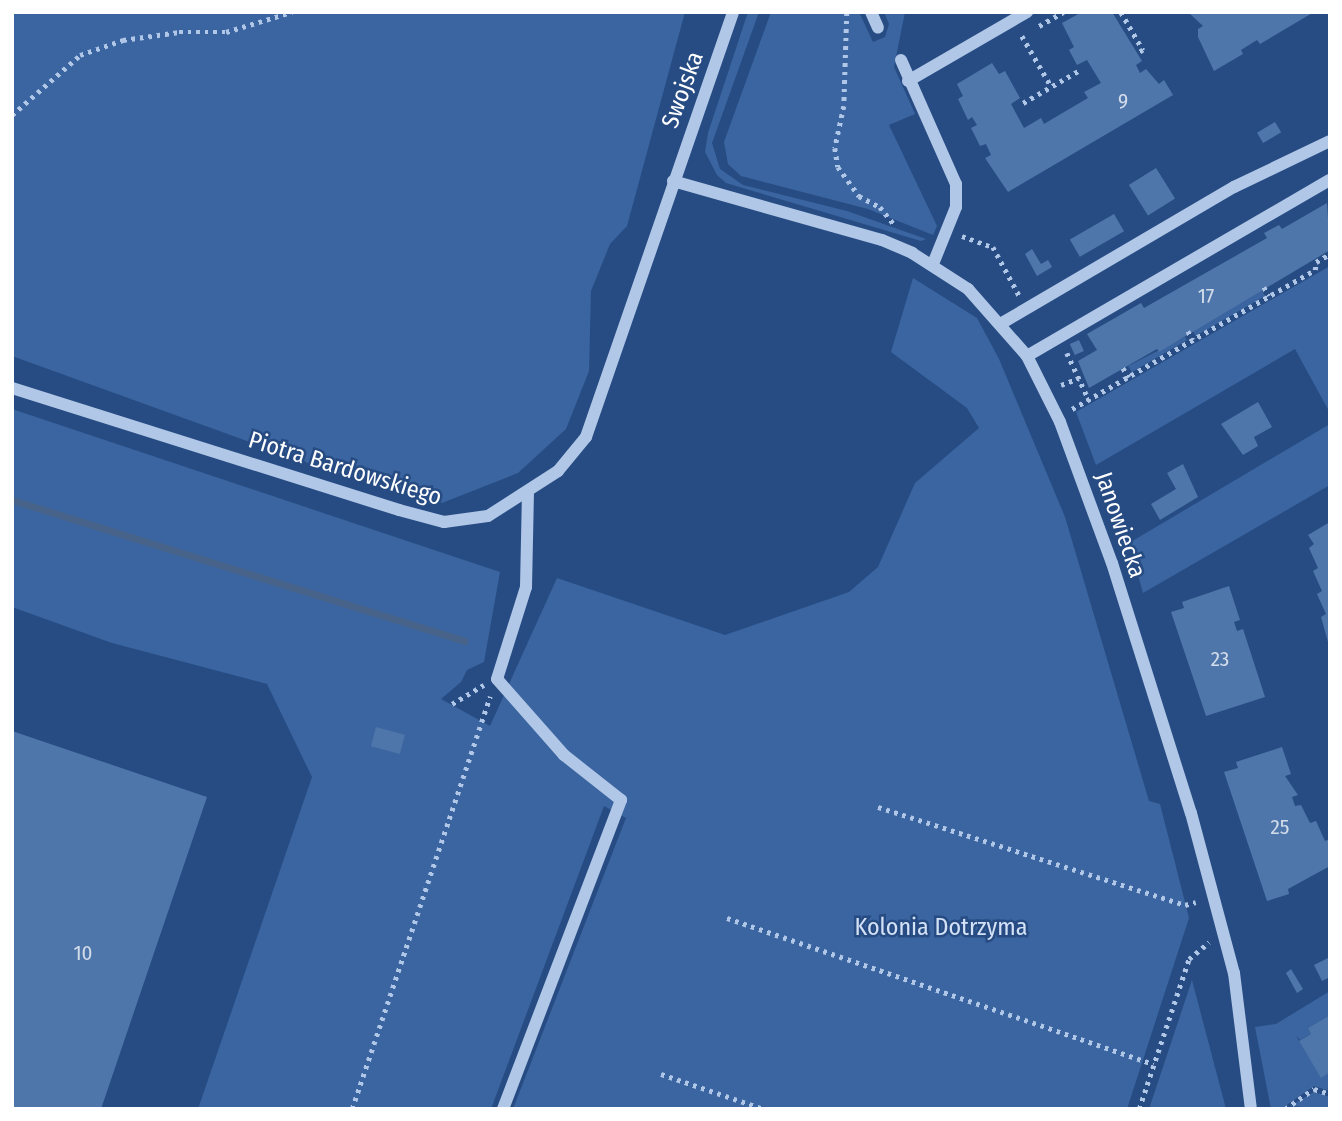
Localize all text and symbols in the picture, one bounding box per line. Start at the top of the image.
street label: Swojska [656,48,710,132]
house number: 9 [1118,88,1128,114]
house number: 17 [1198,283,1214,309]
street label: Piotra Bardowskiego [245,426,445,512]
street label: Janowiecka [1088,468,1152,582]
house number: 23 [1211,646,1229,672]
house number: 25 [1271,814,1289,840]
park label: Kolonia Dotrzyma [855,914,1027,942]
house number: 10 [73,940,93,966]

